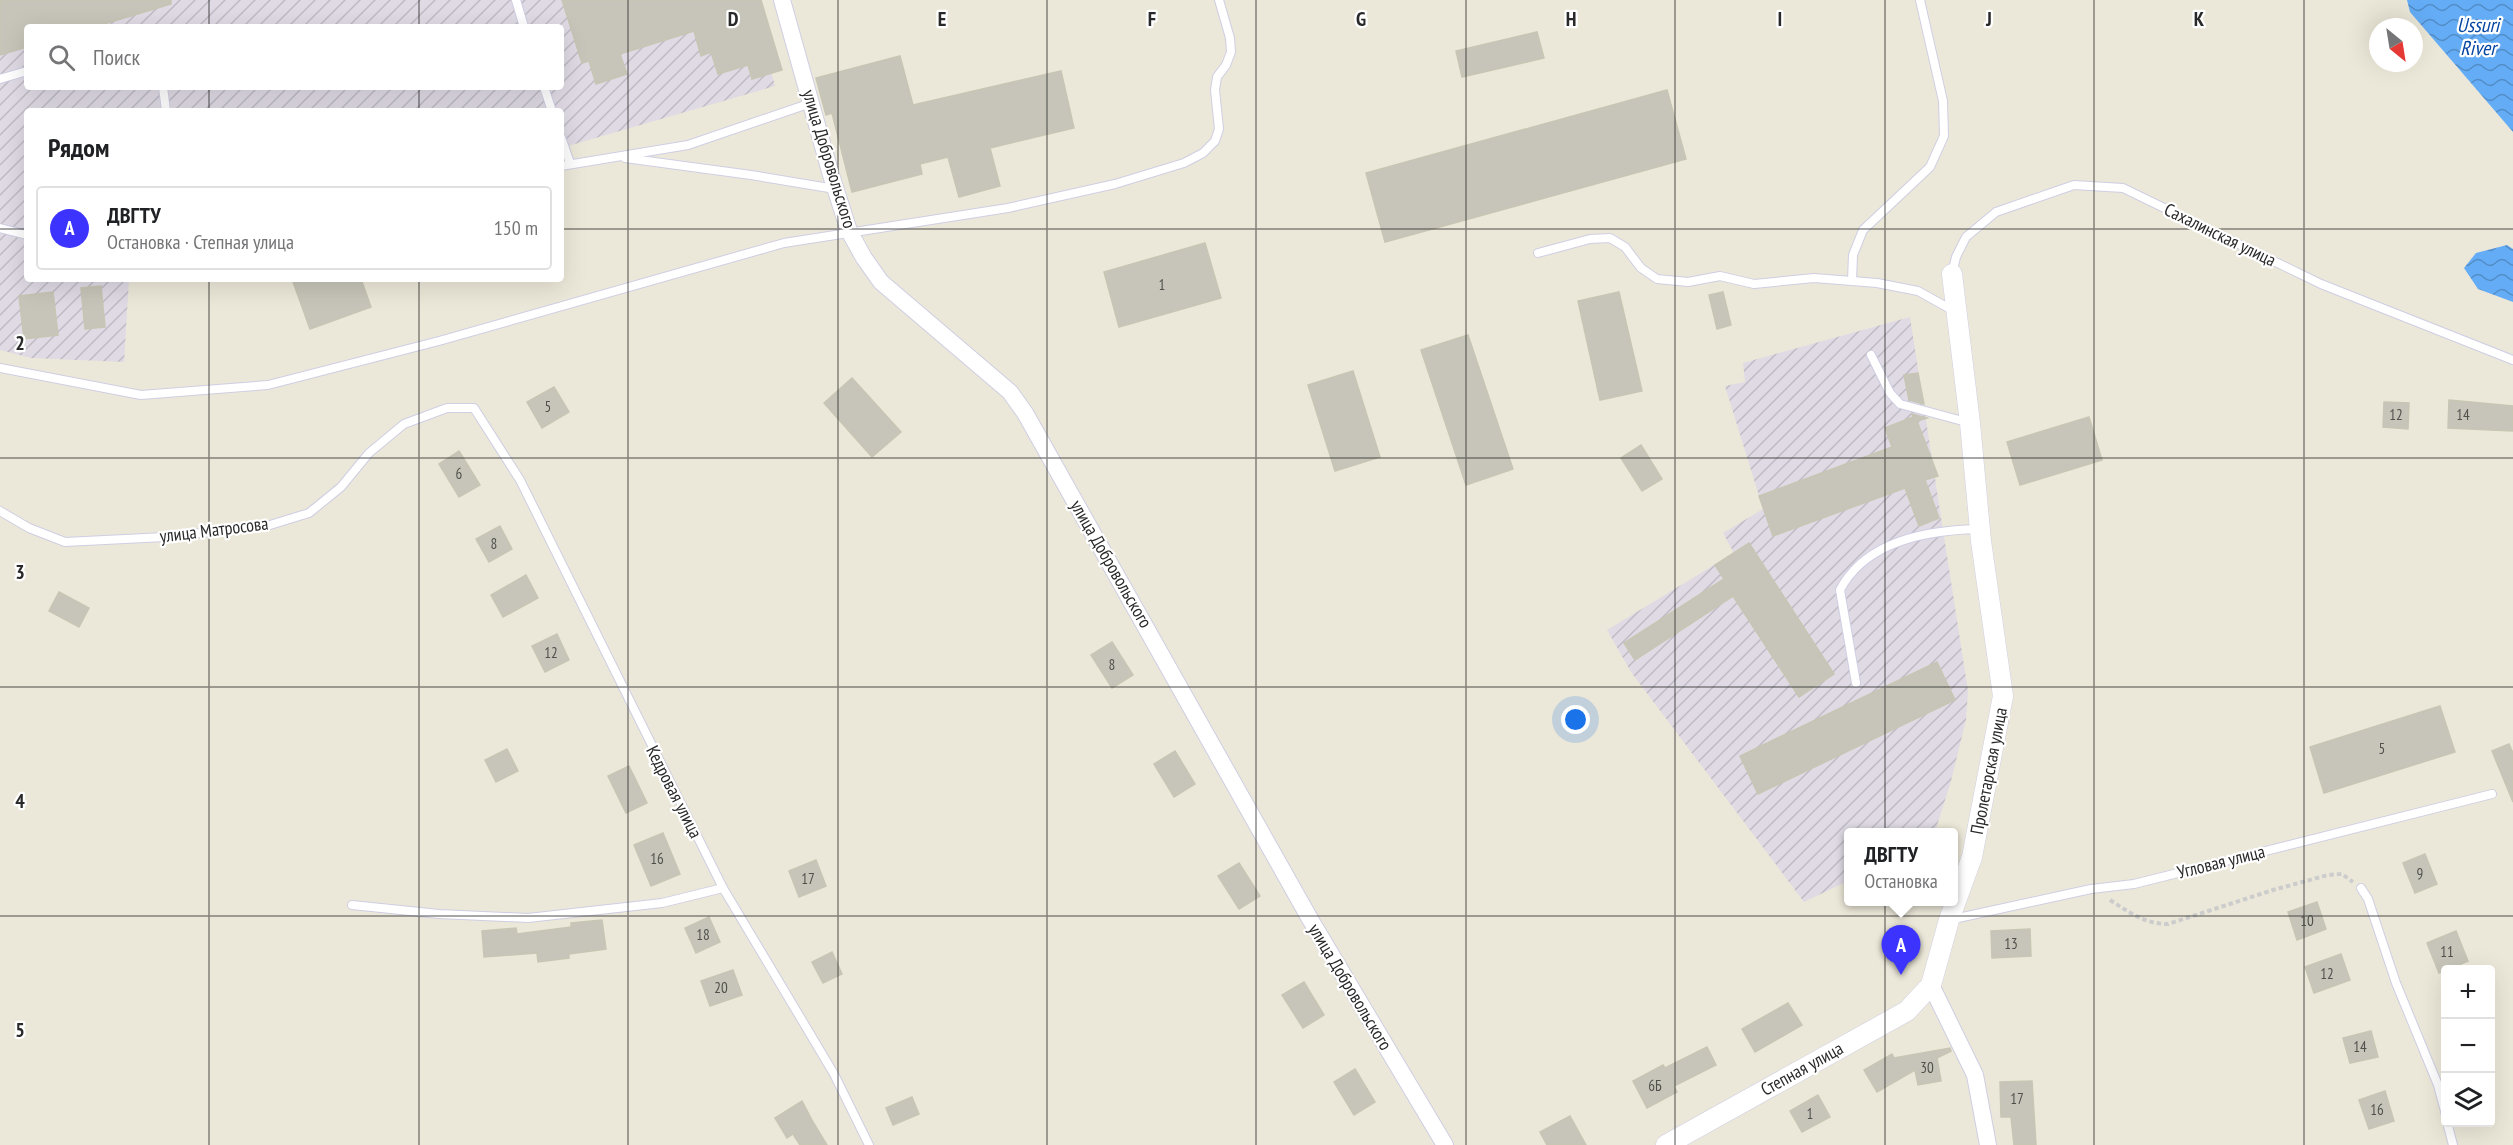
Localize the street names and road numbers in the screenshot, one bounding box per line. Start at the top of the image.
street label: улица Добровольского [797,87,862,231]
street label: Сахалинская улица [2161,198,2280,271]
street label: улица Добровольского [1065,496,1157,632]
street label: улица Матросова [158,511,269,548]
street label: Пролетарская улица [1965,705,2012,836]
street label: Кедровая улица [641,742,708,842]
street label: Угловая улица [2175,840,2267,883]
street label: улица Добровольского [1304,919,1397,1055]
street label: Степная улица [1757,1037,1847,1101]

